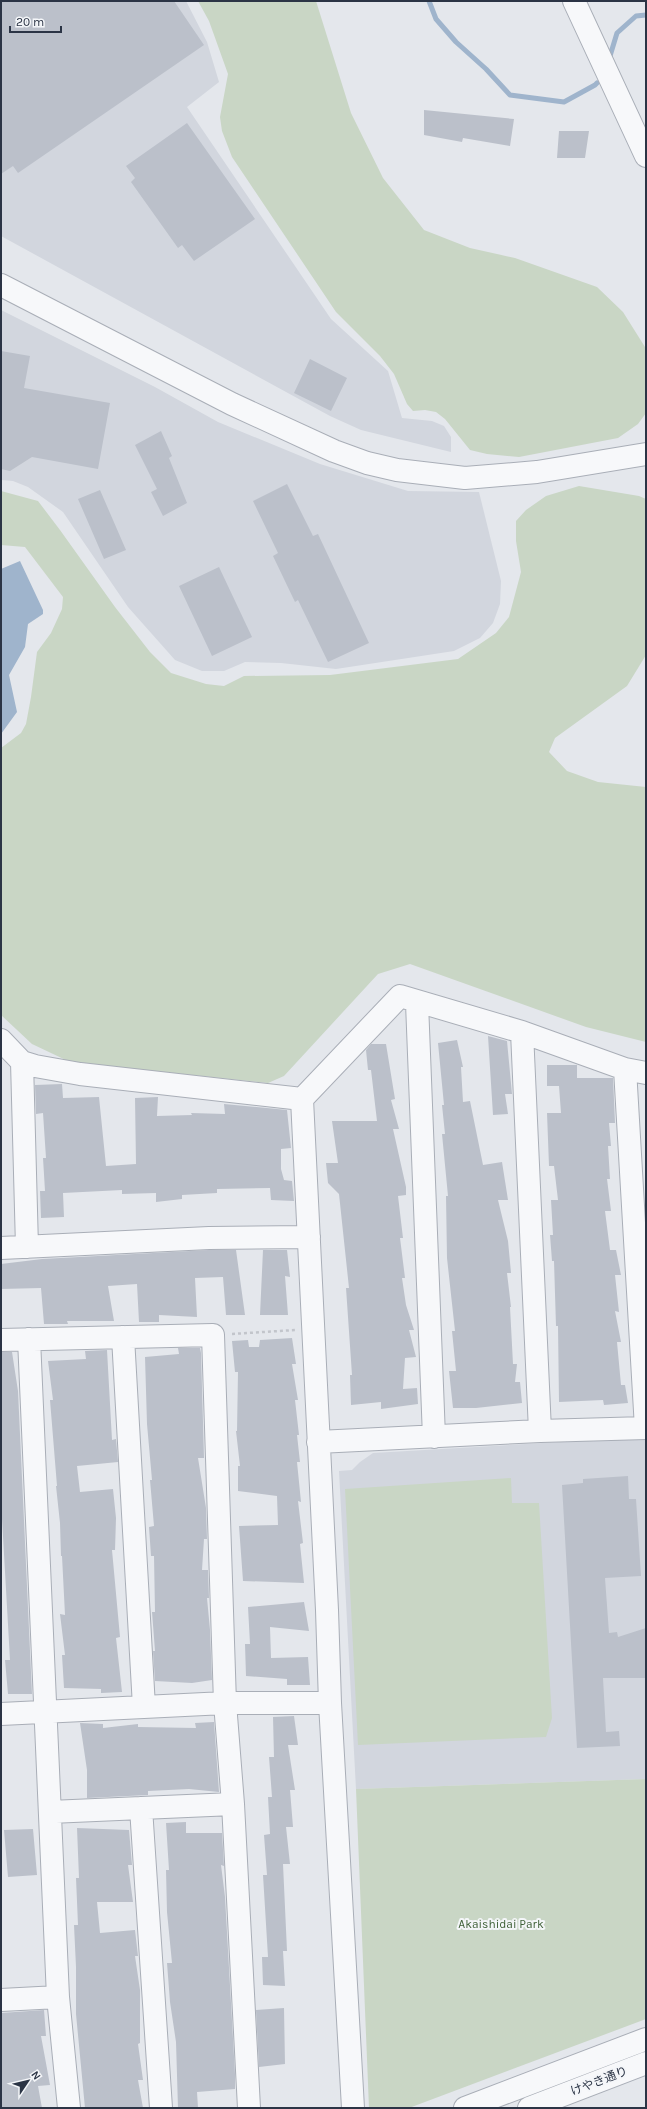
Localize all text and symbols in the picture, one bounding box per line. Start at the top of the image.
scale bar [10,8,61,34]
text: 20 m [16,15,44,29]
park label: Akaishidai Park [458,1917,544,1931]
north arrow [8,2061,48,2101]
street label: けやき通り [568,2064,630,2098]
text: N [28,2069,43,2083]

